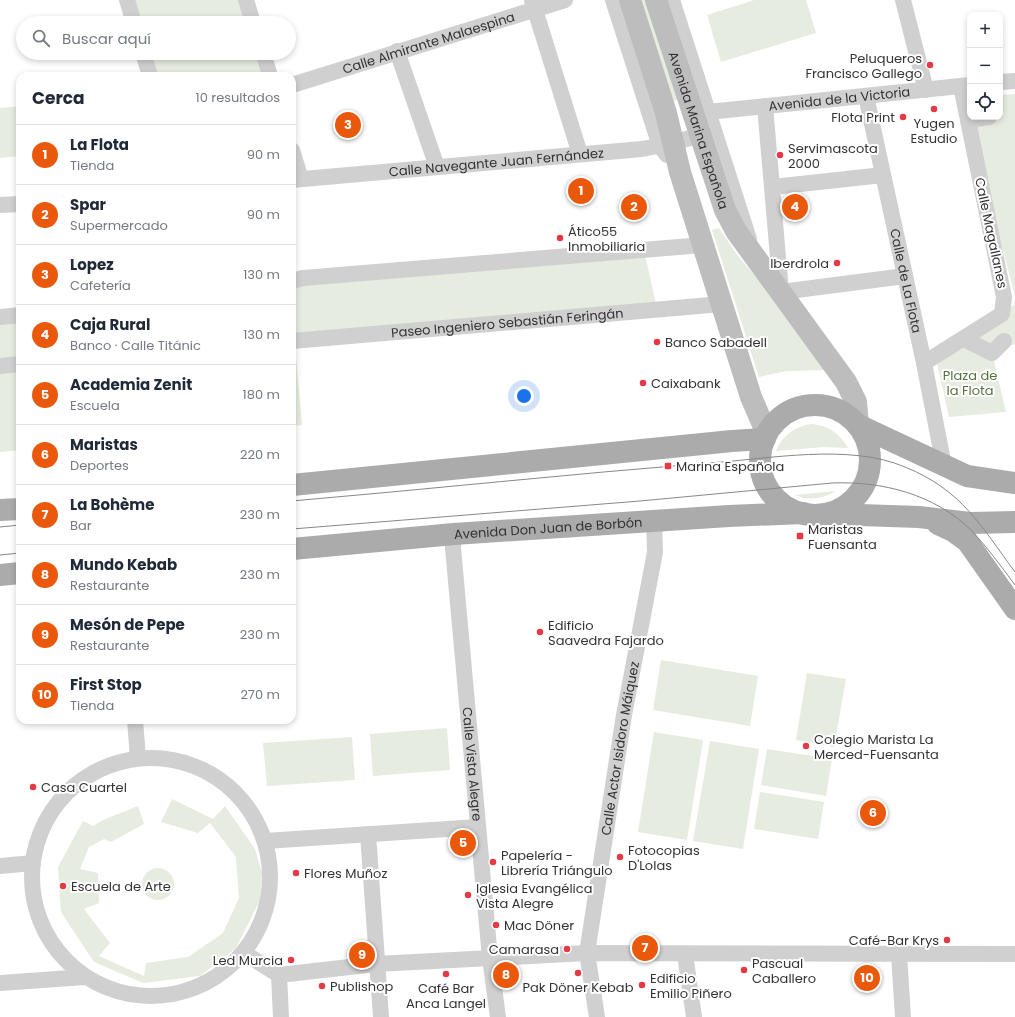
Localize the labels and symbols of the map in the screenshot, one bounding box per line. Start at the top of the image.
street label: Calle Almirante Malaespina [340,7,517,78]
street label: Avenida Marina Española [664,49,734,212]
place label: Peluqueros Francisco Gallego [805,49,922,83]
marker: Peluqueros Francisco Gallego [925,60,935,70]
street label: Avenida de la Victoria [768,82,911,115]
marker: Yugen Estudio [929,104,939,114]
place label: Flota Print [831,108,895,127]
pin: 3 [335,110,361,140]
marker: Flota Print [898,112,908,122]
place label: Yugen Estudio [911,114,957,148]
place label: Servimascota 2000 [788,139,878,173]
street label: Calle Navegante Juan Fernández [388,143,605,181]
marker: Servimascota 2000 [775,150,785,160]
pin: 1 [568,176,594,206]
street label: Calle Magallanes [970,176,1012,290]
pin: 2 [621,192,647,222]
pin: 4 [782,192,808,222]
place label: Ático55 Inmobiliaria [568,222,645,256]
street label: Calle de La Flota [886,227,927,335]
marker: Ático55 Inmobiliaria [555,233,565,243]
place label: Iberdrola [770,254,829,273]
marker: Iberdrola [832,258,842,268]
street label: Paseo Ingeniero Sebastián Feringán [390,303,624,342]
place label: Banco Sabadell [665,333,767,352]
marker: Banco Sabadell [652,337,662,347]
park label: Plaza de la Flota [943,366,997,400]
place label: Caixabank [651,374,721,393]
marker: Caixabank [638,378,648,388]
your location [514,386,534,406]
place label: Marina Española [676,457,784,476]
marker: Marina Española [663,461,673,471]
street label: Avenida Don Juan de Borbón [453,512,643,543]
place label: Maristas Fuensanta [808,520,877,554]
marker: Maristas Fuensanta [795,531,805,541]
place label: Edificio Saavedra Fajardo [548,616,664,650]
marker: Edificio Saavedra Fajardo [535,627,545,637]
street label: Calle Actor Isidoro Máiquez [596,660,644,837]
street label: Calle Vista Alegre [458,706,487,822]
place label: Colegio Marista La Merced-Fuensanta [814,730,939,764]
marker: Colegio Marista La Merced-Fuensanta [801,741,811,751]
place label: Casa Cuartel [41,778,127,797]
marker: Casa Cuartel [28,782,38,792]
pin: 6 [860,798,886,828]
pin: 5 [450,828,476,858]
place label: Fotocopias D'Lolas [628,841,700,875]
place label: Papelería - Librería Triángulo [501,846,613,880]
marker: Fotocopias D'Lolas [615,852,625,862]
marker: Papelería - Librería Triángulo [488,857,498,867]
place label: Flores Muñoz [304,864,387,883]
marker: Flores Muñoz [291,868,301,878]
place label: Escuela de Arte [71,877,171,896]
place label: Iglesia Evangélica Vista Alegre [476,879,592,913]
marker: Escuela de Arte [58,881,68,891]
marker: Iglesia Evangélica Vista Alegre [463,890,473,900]
place label: Mac Döner [504,916,574,935]
marker: Mac Döner [491,920,501,930]
place label: Café-Bar Krys [849,931,939,950]
pin: 7 [632,933,658,963]
marker: Café-Bar Krys [942,935,952,945]
pin: 9 [349,940,375,970]
place label: Camarasa [489,940,559,959]
marker: Camarasa [562,944,572,954]
place label: Led Murcia [213,951,283,970]
place label: Pascual Caballero [752,954,816,988]
marker: Led Murcia [286,955,296,965]
pin: 8 [493,960,519,990]
pin: 10 [854,963,880,993]
marker: Pascual Caballero [739,965,749,975]
marker: Pak Döner Kebab [573,968,583,978]
marker: Café Bar Anca Langel [441,969,451,979]
place label: Edificio Emilio Piñero [650,969,732,1003]
place label: Publishop [330,977,393,996]
place label: Pak Döner Kebab [523,978,634,997]
place label: Café Bar Anca Langel [406,979,486,1013]
marker: Edificio Emilio Piñero [637,980,647,990]
marker: Publishop [317,981,327,991]

